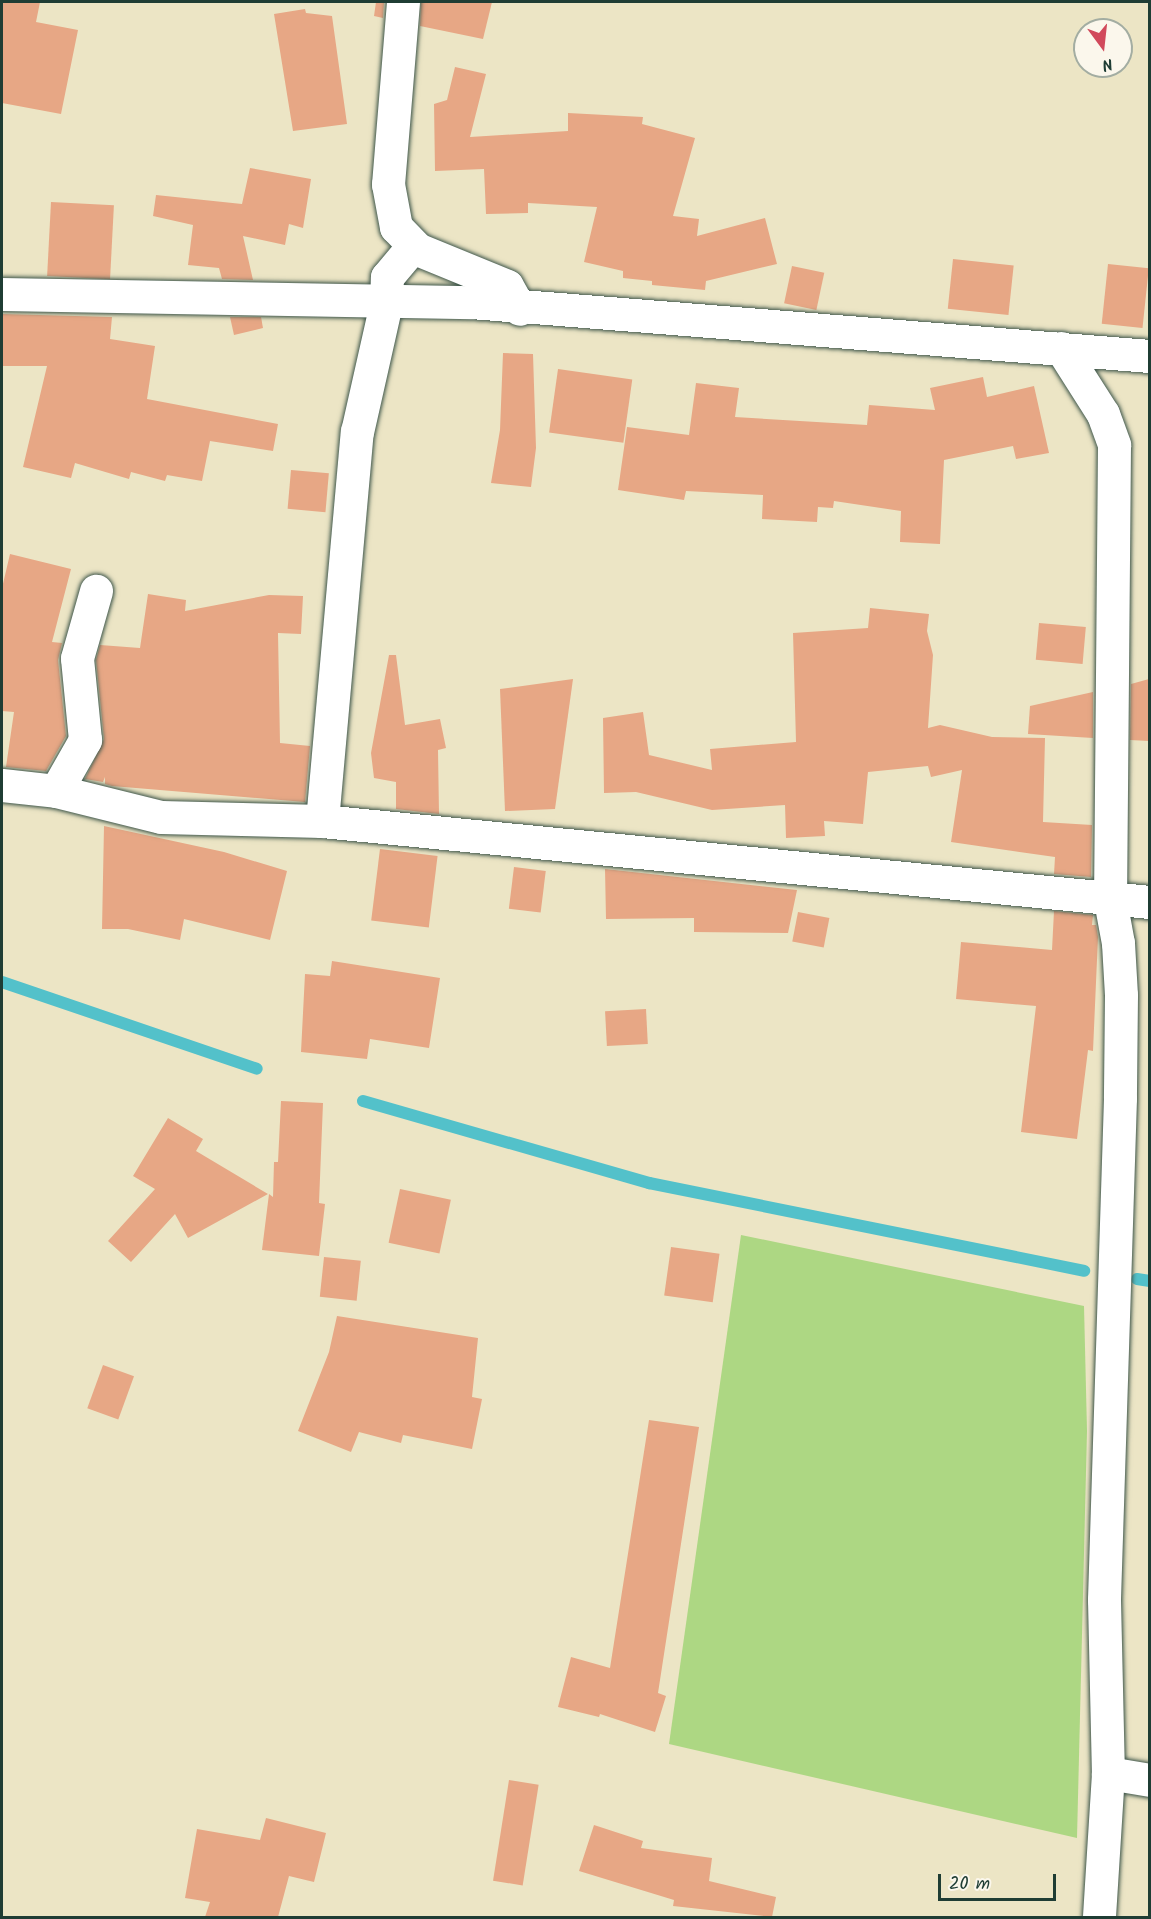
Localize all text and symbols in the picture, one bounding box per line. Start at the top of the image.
north arrow [1073,18,1133,78]
text: N [1099,51,1115,77]
scale bar [941,1862,1060,1900]
text: 20 m [949,1870,990,1899]

